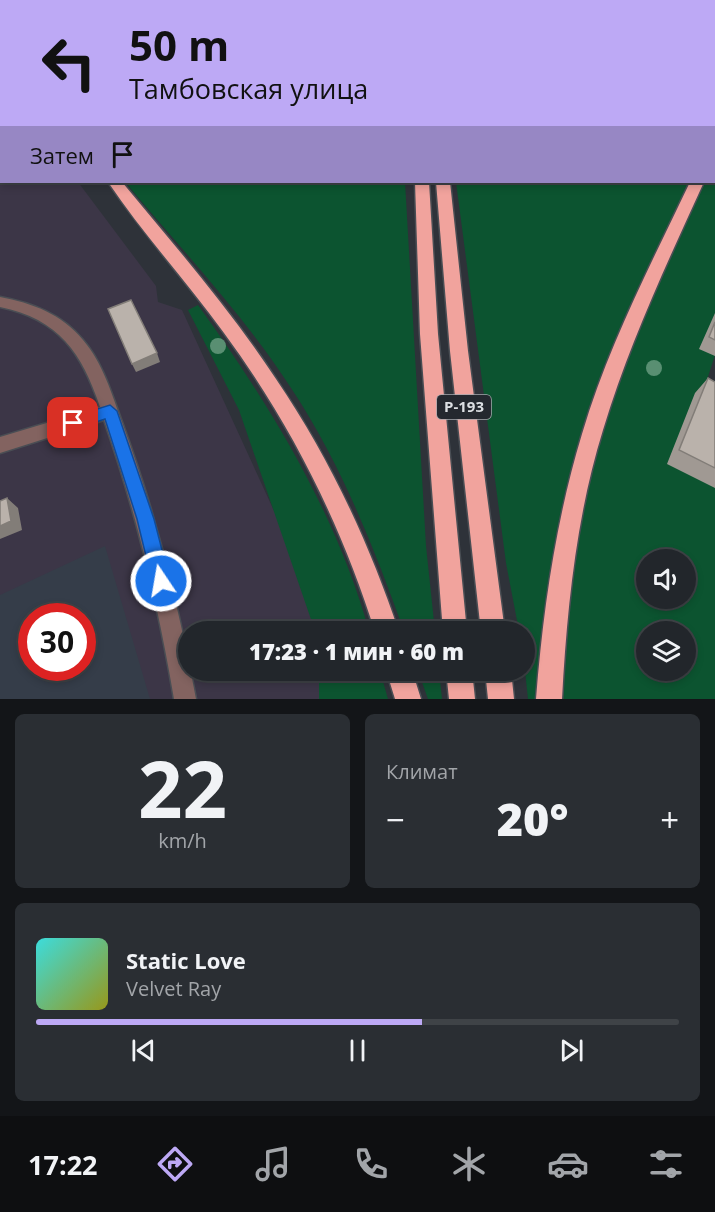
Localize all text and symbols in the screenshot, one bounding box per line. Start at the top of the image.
text: 50 m [129,16,229,73]
icon: left [30,24,108,102]
text: Тамбовская улица [129,70,368,107]
icon: arrive [106,138,139,171]
text: Затем [30,140,94,170]
road number: Р-193 [437,395,491,419]
pin [47,397,98,448]
icon: arrive [56,406,89,439]
position arrow [129,549,193,613]
map controls [636,549,696,681]
button: sound [636,549,696,609]
speed limit sign: 30 [18,603,96,681]
button: layers [636,621,696,681]
text: 17:23 · 1 мин · 60 m [249,636,464,666]
text: 22 [138,735,227,841]
text: Климат [386,758,458,785]
text: 20° [497,788,568,849]
text: − [386,797,405,842]
text: + [660,797,679,842]
text: km/h [158,827,207,854]
text: Static Love [126,945,246,975]
text: Velvet Ray [126,975,221,1002]
icon: previous [127,1034,160,1067]
icon: pause [341,1034,374,1067]
icon: next [555,1034,588,1067]
icon: directions [154,1143,196,1185]
icon: music [252,1143,294,1185]
icon: phone [350,1143,392,1185]
icon: climate [448,1143,490,1185]
icon: car [547,1143,589,1185]
icon: filters [645,1143,687,1185]
text: 17:22 [28,1146,98,1183]

